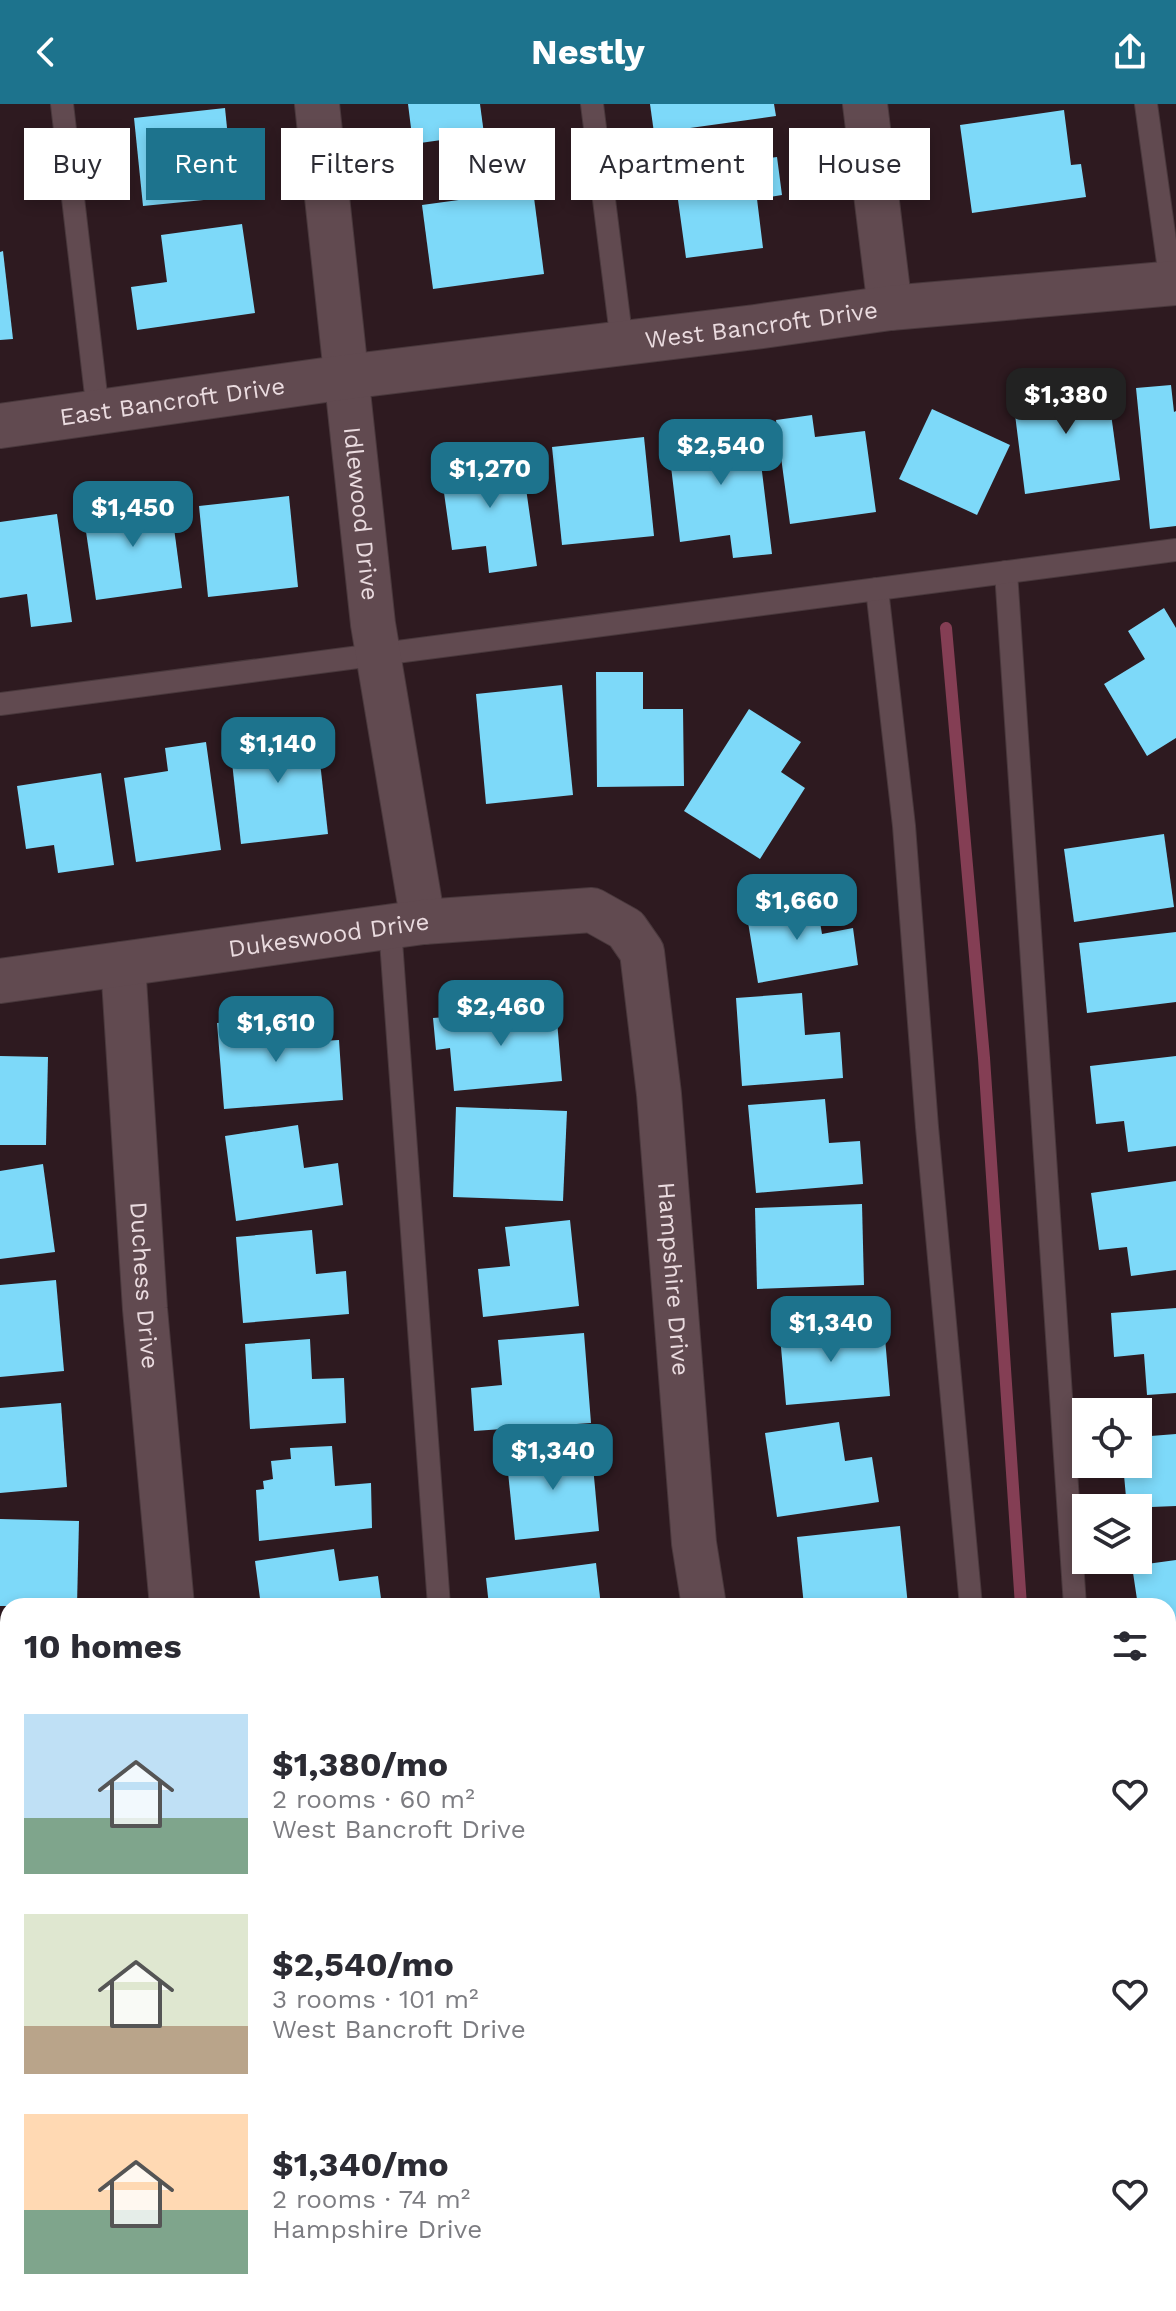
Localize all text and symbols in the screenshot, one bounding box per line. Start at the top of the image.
icon: back [24,30,68,74]
icon: share [1108,30,1152,74]
text: Nestly [531,31,645,73]
chip: Buy [24,128,130,200]
chip: Rent [146,128,265,200]
chip: Filters [281,128,423,200]
chip: New [439,128,555,200]
chip: Apartment [571,128,773,200]
chip: House [789,128,930,200]
street label: West Bancroft Drive [643,296,879,354]
pin: $1,380 [1001,368,1131,436]
street label: East Bancroft Drive [58,372,287,431]
text: $1,380 [1024,379,1108,409]
pin: $2,540 [656,419,786,487]
street label: Idlewood Drive [338,425,384,602]
text: $2,540 [677,430,765,460]
pin: $1,270 [425,442,555,510]
text: $1,270 [449,453,531,483]
pin: $1,450 [68,481,198,549]
text: $1,450 [91,492,175,522]
pin: $1,140 [213,717,343,785]
text: $1,140 [239,728,317,758]
pin: $1,660 [732,874,862,942]
text: $1,660 [755,885,839,915]
street label: Dukeswood Drive [227,907,431,963]
pin: $2,460 [436,980,566,1048]
text: $2,460 [456,991,546,1021]
pin: $1,610 [211,996,341,1064]
text: $1,610 [237,1007,315,1037]
street label: Hampshire Drive [652,1181,695,1377]
street label: Duchess Drive [124,1201,164,1370]
pin: $1,340 [766,1296,896,1364]
text: $1,340 [789,1307,873,1337]
map controls [1072,1398,1152,1574]
button: locate [1072,1398,1152,1478]
pin: $1,340 [488,1424,618,1492]
text: $1,340 [511,1435,595,1465]
button: layers [1072,1494,1152,1574]
icon: filters [1108,1624,1152,1668]
text: 10 homes [24,1626,182,1666]
text: $1,380/mo [272,1744,448,1784]
icon: home [88,1746,184,1842]
icon: heart [1108,1772,1152,1816]
text: 2 rooms · 60 m² [272,1784,475,1814]
text: West Bancroft Drive [272,1814,526,1844]
text: $2,540/mo [272,1944,454,1984]
icon: home [88,1946,184,2042]
icon: heart [1108,1972,1152,2016]
text: 3 rooms · 101 m² [272,1984,479,2014]
text: West Bancroft Drive [272,2014,526,2044]
text: $1,340/mo [272,2144,449,2184]
icon: home [88,2146,184,2242]
icon: heart [1108,2172,1152,2216]
text: 2 rooms · 74 m² [272,2184,470,2214]
text: Hampshire Drive [272,2214,482,2244]

